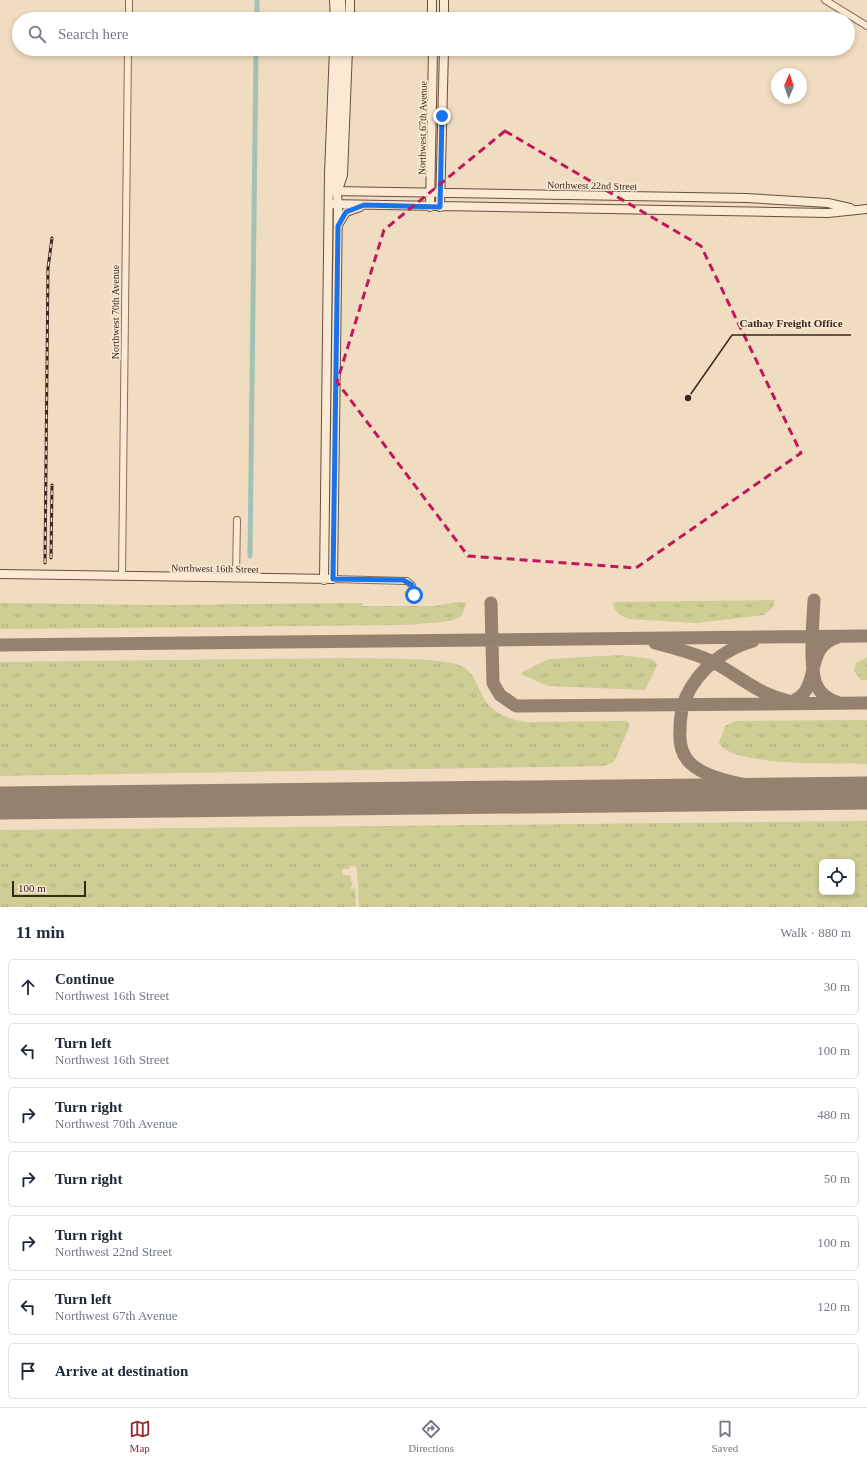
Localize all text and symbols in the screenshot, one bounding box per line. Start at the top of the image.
search box [12,12,855,56]
icon: search [26,23,48,45]
text: Search here [58,26,128,42]
north arrow [771,68,807,104]
street label: Northwest 67th Avenue [416,80,429,175]
route end [433,107,451,125]
street label: Northwest 22nd Street [547,179,637,192]
street label: Northwest 70th Avenue [110,264,121,359]
callout: Cathay Freight Office [732,312,851,335]
text: Cathay Freight Office [739,317,843,329]
street label: Northwest 16th Street [171,562,259,575]
route start [405,586,423,604]
map controls [819,859,855,895]
button: locate [819,859,855,895]
scale bar [12,879,86,898]
text: 100 m [18,882,46,894]
text: 11 min [16,923,65,942]
text: Walk · 880 m [780,925,851,940]
text: Continue [55,971,114,987]
icon: ahead [17,976,39,998]
text: 30 m [824,979,850,994]
text: Northwest 16th Street [55,988,169,1003]
text: Turn left [55,1035,112,1051]
icon: left [17,1040,39,1062]
text: 100 m [817,1043,850,1058]
text: Northwest 16th Street [55,1052,169,1067]
text: Turn right [55,1099,122,1115]
icon: right [17,1104,39,1126]
text: 480 m [817,1107,850,1122]
text: Northwest 70th Avenue [55,1116,178,1131]
icon: right [17,1168,39,1190]
text: Turn right [55,1171,122,1187]
text: 50 m [824,1171,850,1186]
text: Turn right [55,1227,122,1243]
icon: right [17,1232,39,1254]
text: 100 m [817,1235,850,1250]
text: Northwest 22nd Street [55,1244,172,1259]
text: Turn left [55,1291,112,1307]
icon: left [17,1296,39,1318]
text: 120 m [817,1299,850,1314]
text: Northwest 67th Avenue [55,1308,178,1323]
icon: arrive [17,1360,39,1382]
text: Arrive at destination [55,1363,188,1379]
tab: Map [129,1418,151,1454]
tab: Directions [408,1418,454,1454]
tab: Saved [711,1418,738,1454]

